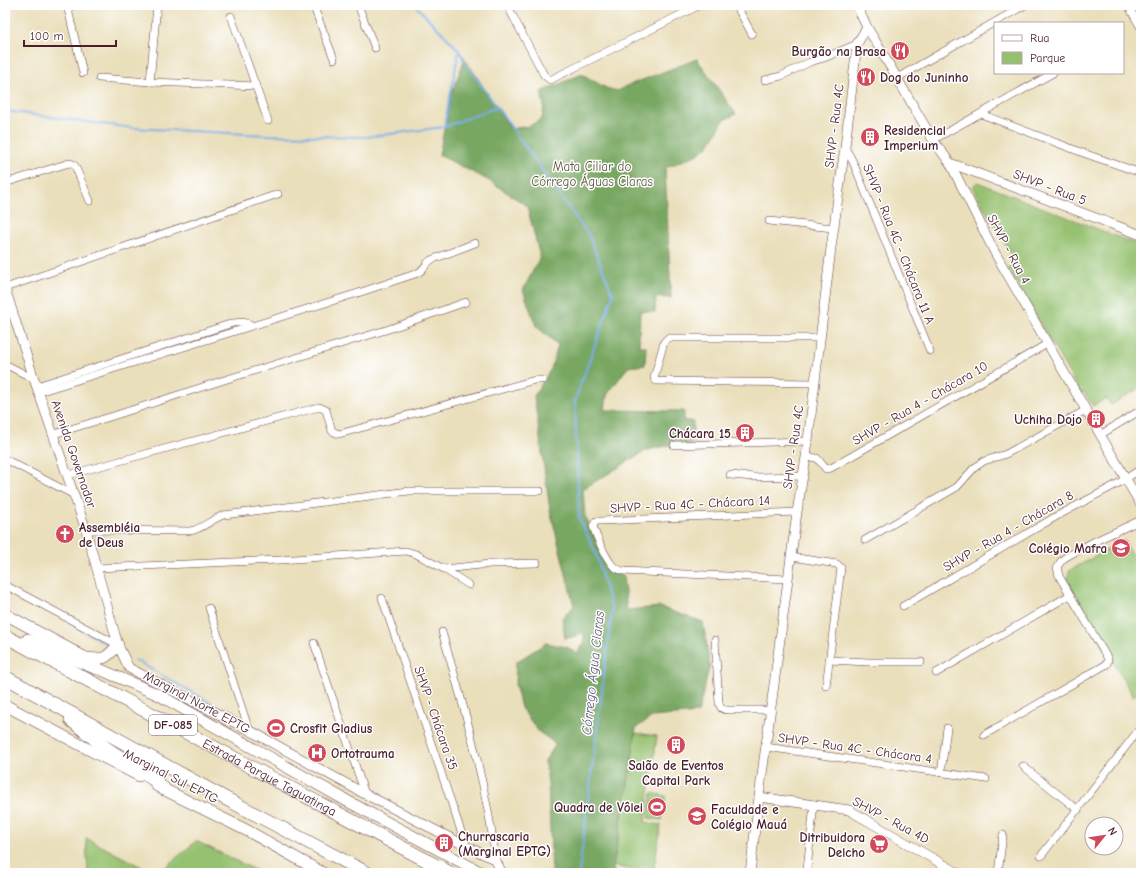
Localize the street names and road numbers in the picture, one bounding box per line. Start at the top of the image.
street label: SHVP - Rua 4C [821,83,847,169]
street label: SHVP - Rua 4C - Chácara 11 A [860,162,938,327]
street label: SHVP - Rua 5 [1011,166,1089,208]
street label: SHVP - Rua 4 [984,212,1034,286]
street label: SHVP - Rua 4 - Chácara 10 [850,358,991,448]
street label: Avenida Governador [49,398,100,511]
street label: SHVP - Rua 4C [780,404,806,490]
street label: SHVP - Rua 4 - Chácara 8 [940,487,1076,574]
street label: SHVP - Rua 4C - Chácara 14 [610,492,770,516]
street label: SHVP - Chácara 35 [411,664,461,772]
street label: Marginal Norte EPTG [141,668,253,736]
road number: DF-085 [149,715,197,735]
street label: SHVP - Rua 4C - Chácara 4 [777,730,933,766]
street label: Estrada Parque Taguatinga [200,735,339,819]
street label: Marginal Sul EPTG [121,746,221,806]
street label: SHVP - Rua 4D [850,794,932,846]

